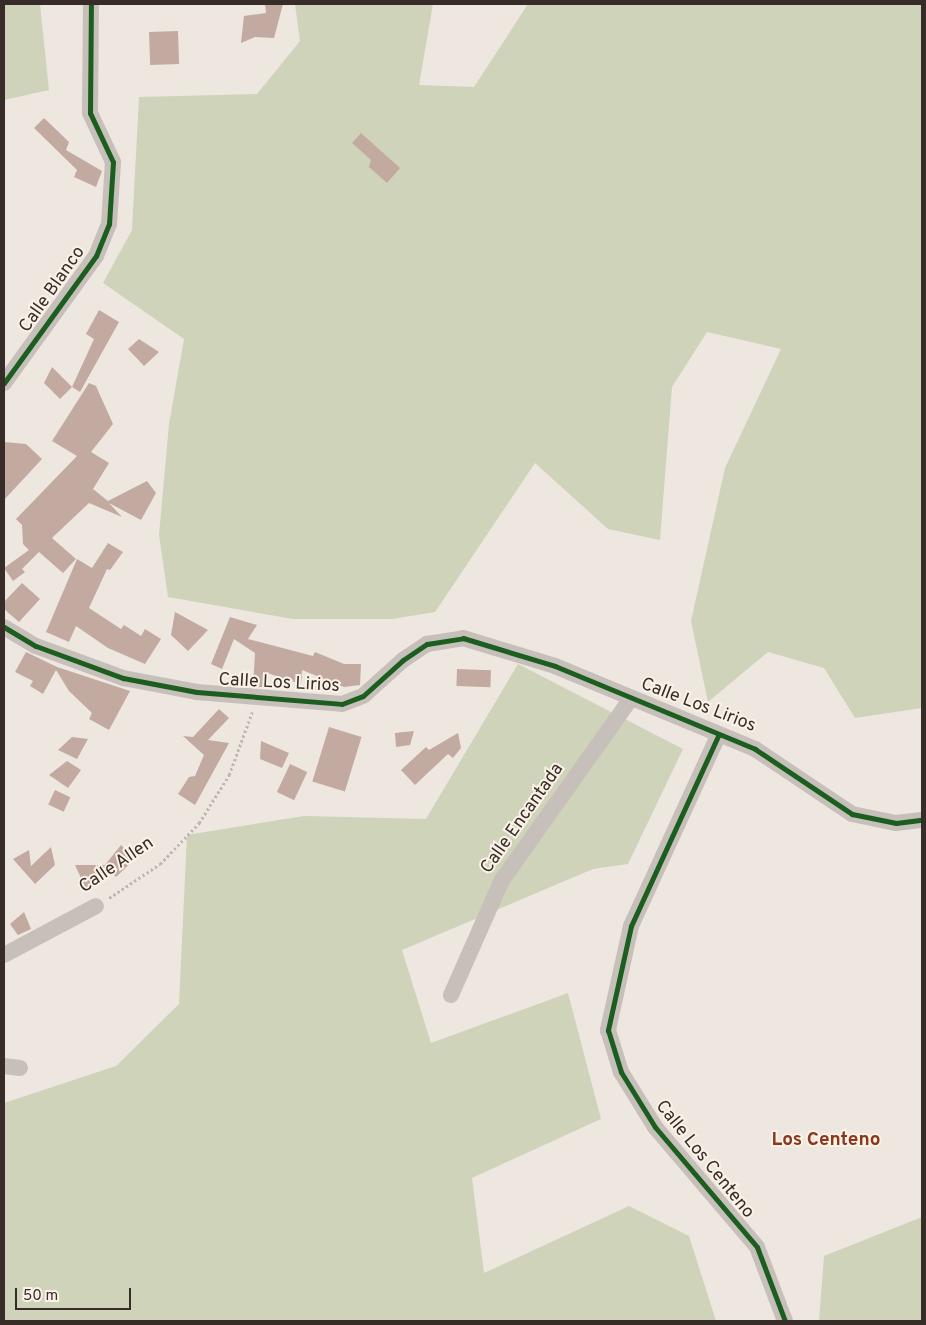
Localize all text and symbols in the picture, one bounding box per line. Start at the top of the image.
street label: Calle Blanco [15,243,91,337]
street label: Calle Los Lirios [218,670,340,698]
street label: Calle Los Lirios [637,674,759,738]
street label: Calle Encantada [477,760,569,878]
street label: Calle Allen [75,833,159,899]
street label: Calle Los Centeno [650,1097,758,1223]
district label: Los Centeno [771,1130,881,1152]
scale bar [18,1278,134,1310]
text: 50 m [23,1287,58,1306]

